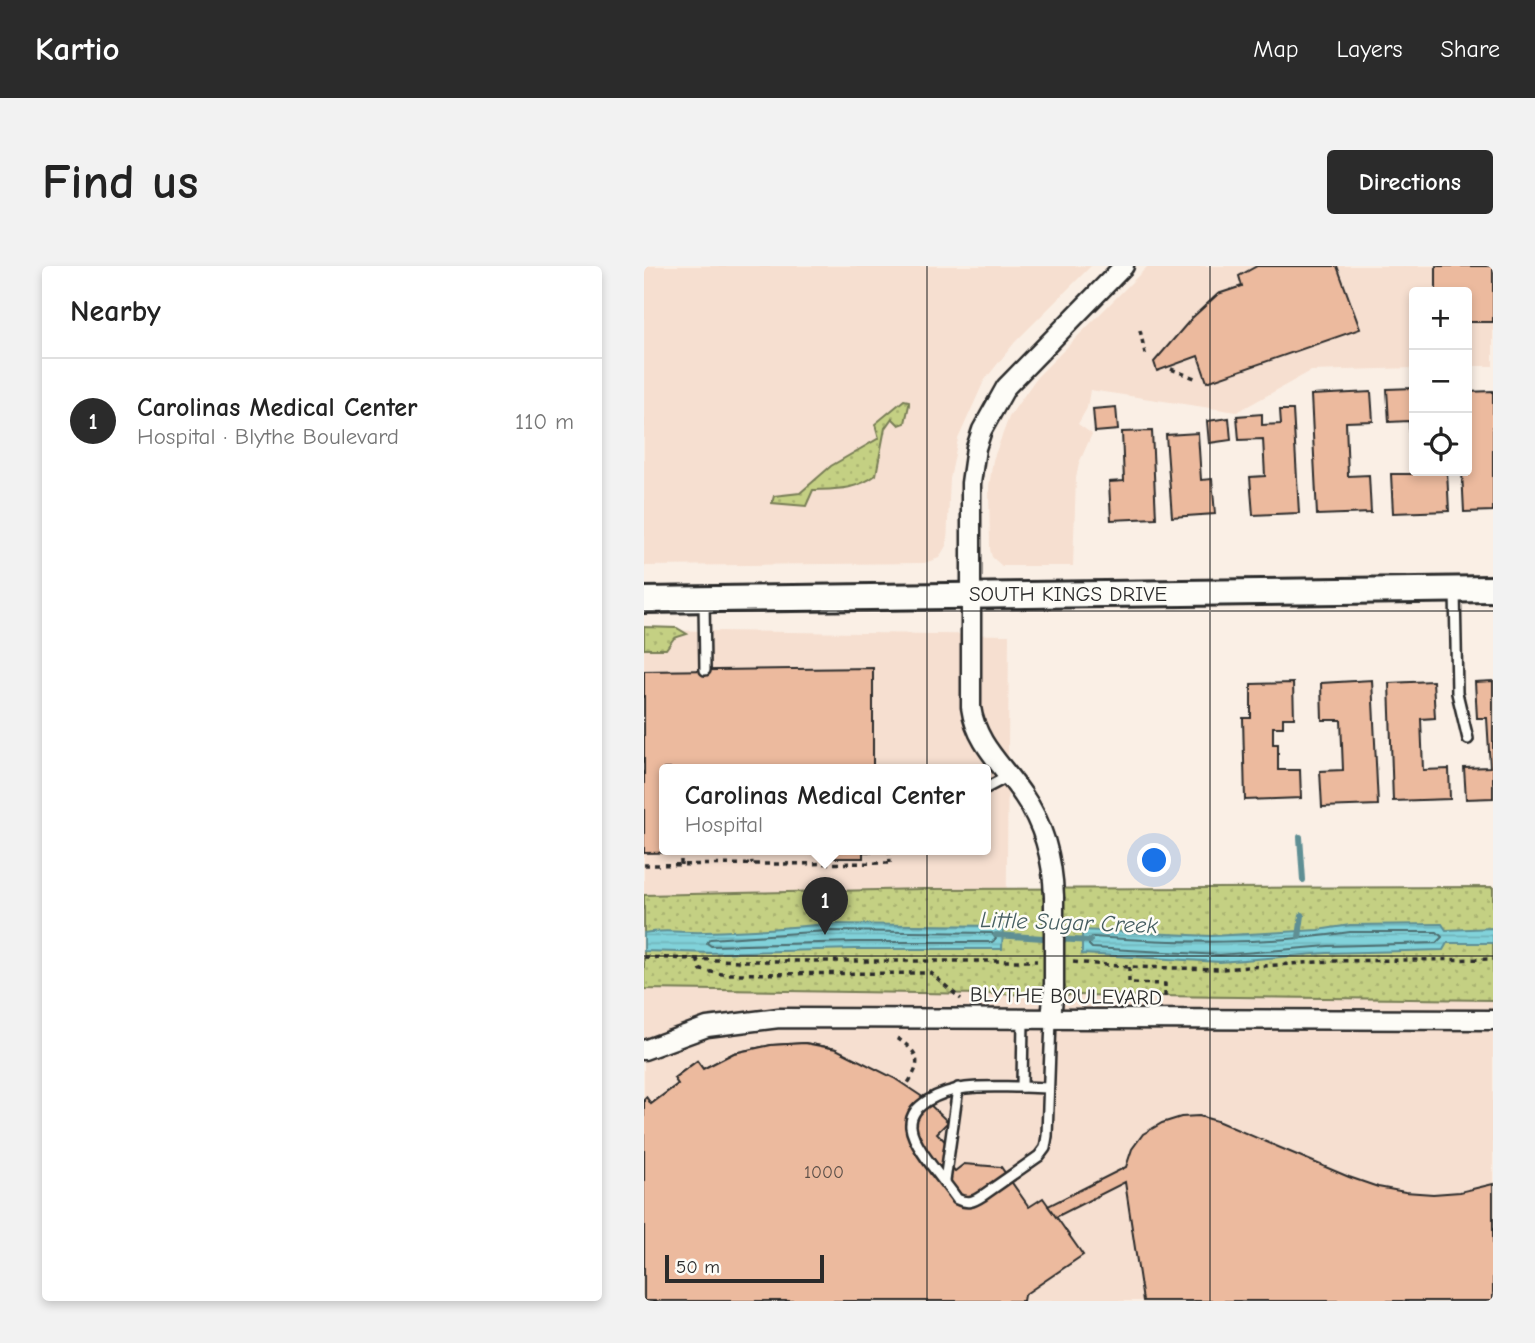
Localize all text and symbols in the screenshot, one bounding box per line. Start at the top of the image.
text: Kartio [35,30,120,68]
text: Map [1253,35,1299,63]
text: Layers [1337,35,1402,63]
text: Share [1440,35,1500,63]
button: Directions [1327,150,1493,214]
text: Find us [42,154,198,210]
map controls [1409,287,1472,476]
button: + [1409,287,1472,350]
text: Nearby [70,294,161,329]
button: − [1409,350,1472,413]
text: Carolinas Medical Center [137,393,418,423]
text: 1 [88,408,98,435]
text: 110 m [515,408,574,435]
button: locate [1409,413,1472,476]
text: Hospital · Blythe Boulevard [137,423,399,450]
street label: SOUTH KINGS DRIVE [969,582,1167,606]
popup [659,764,991,855]
text: Carolinas Medical Center [685,781,965,811]
text: Hospital [685,811,763,838]
your location [1137,843,1171,877]
pin: 1 [802,877,848,935]
water label: Little Sugar Creek [980,906,1159,939]
street label: BLYTHE BOULEVARD [970,982,1162,1010]
house number: 1000 [804,1162,844,1183]
scale bar [665,1252,824,1284]
text: 50 m [676,1256,720,1278]

